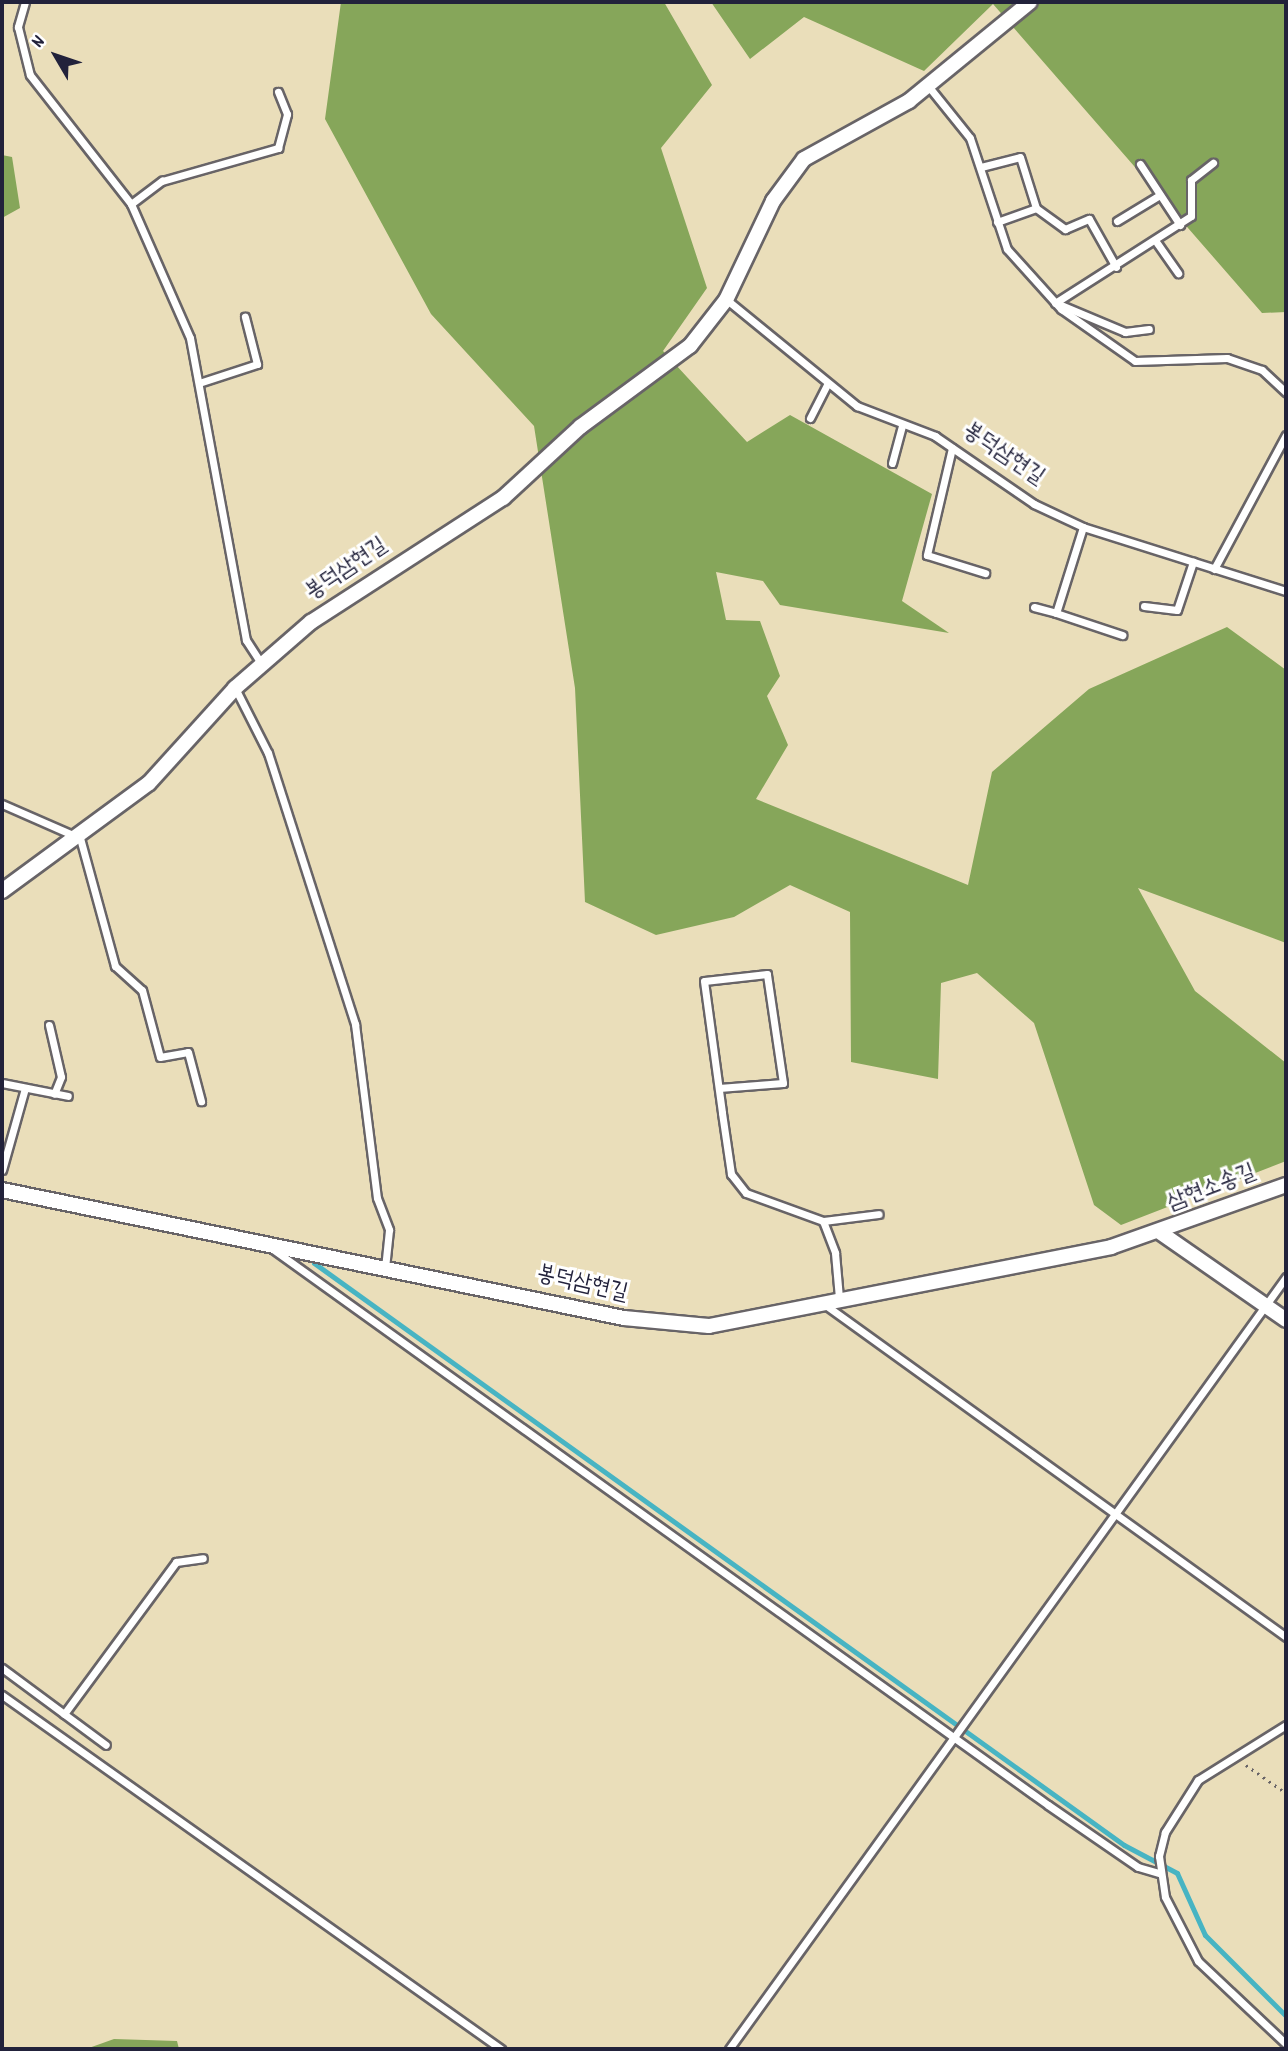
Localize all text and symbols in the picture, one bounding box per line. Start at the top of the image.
north arrow [21,21,91,91]
text: N [26,30,53,55]
street label: 봉덕삼현길 [957,418,1049,492]
street label: 봉덕삼현길 [301,533,393,607]
street label: 삼현소송길 [1164,1160,1260,1218]
street label: 봉덕삼현길 [534,1261,630,1309]

